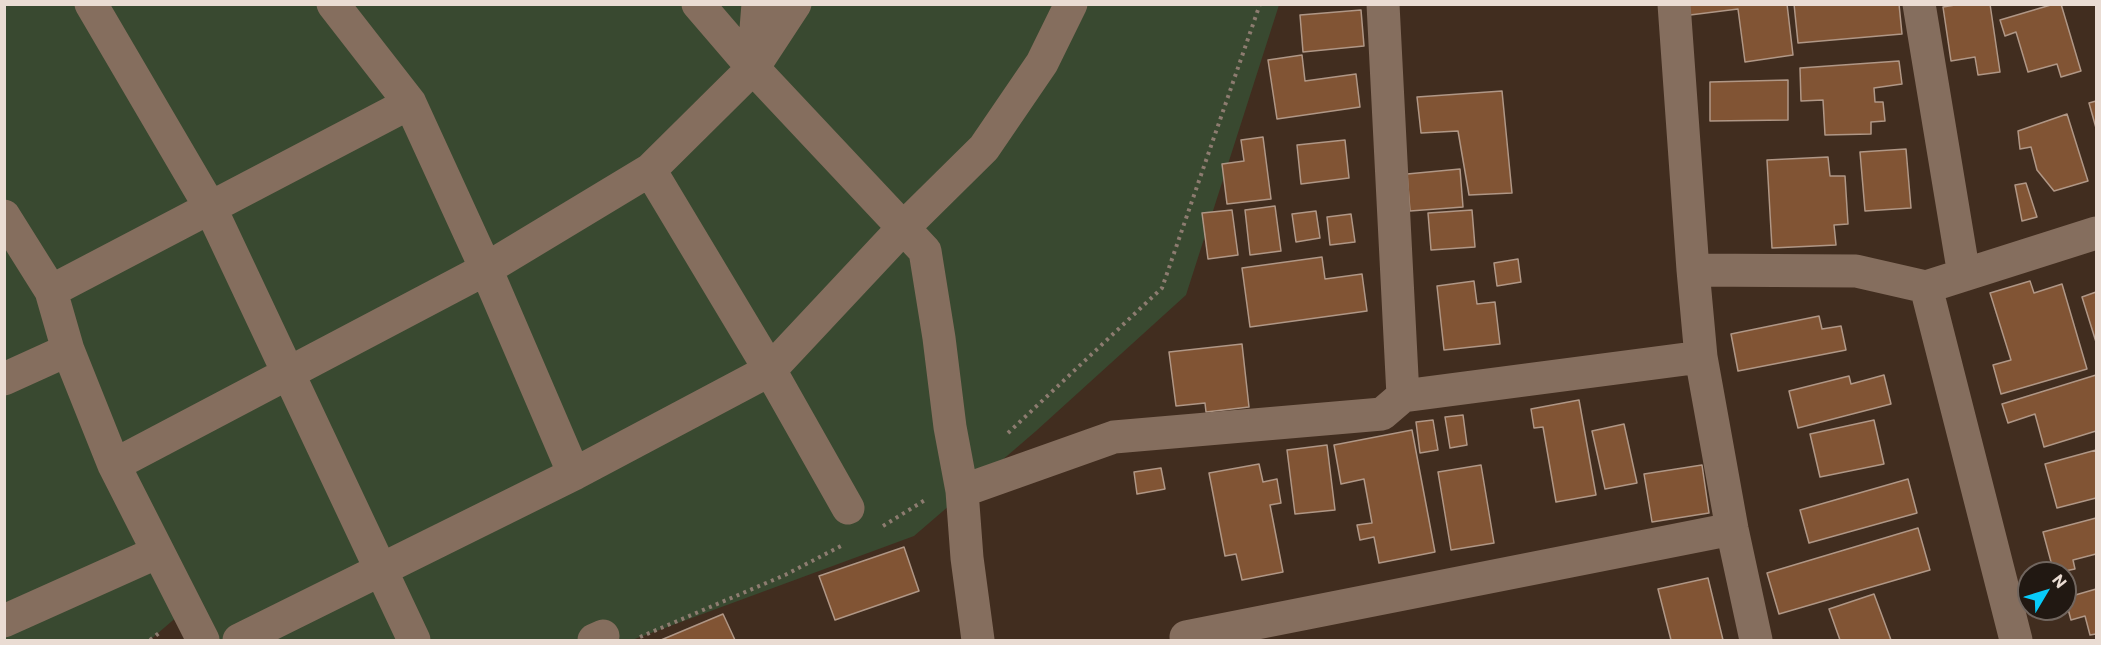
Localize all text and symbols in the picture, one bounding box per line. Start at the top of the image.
north arrow [2017,561,2077,621]
text: N [2049,570,2071,591]

